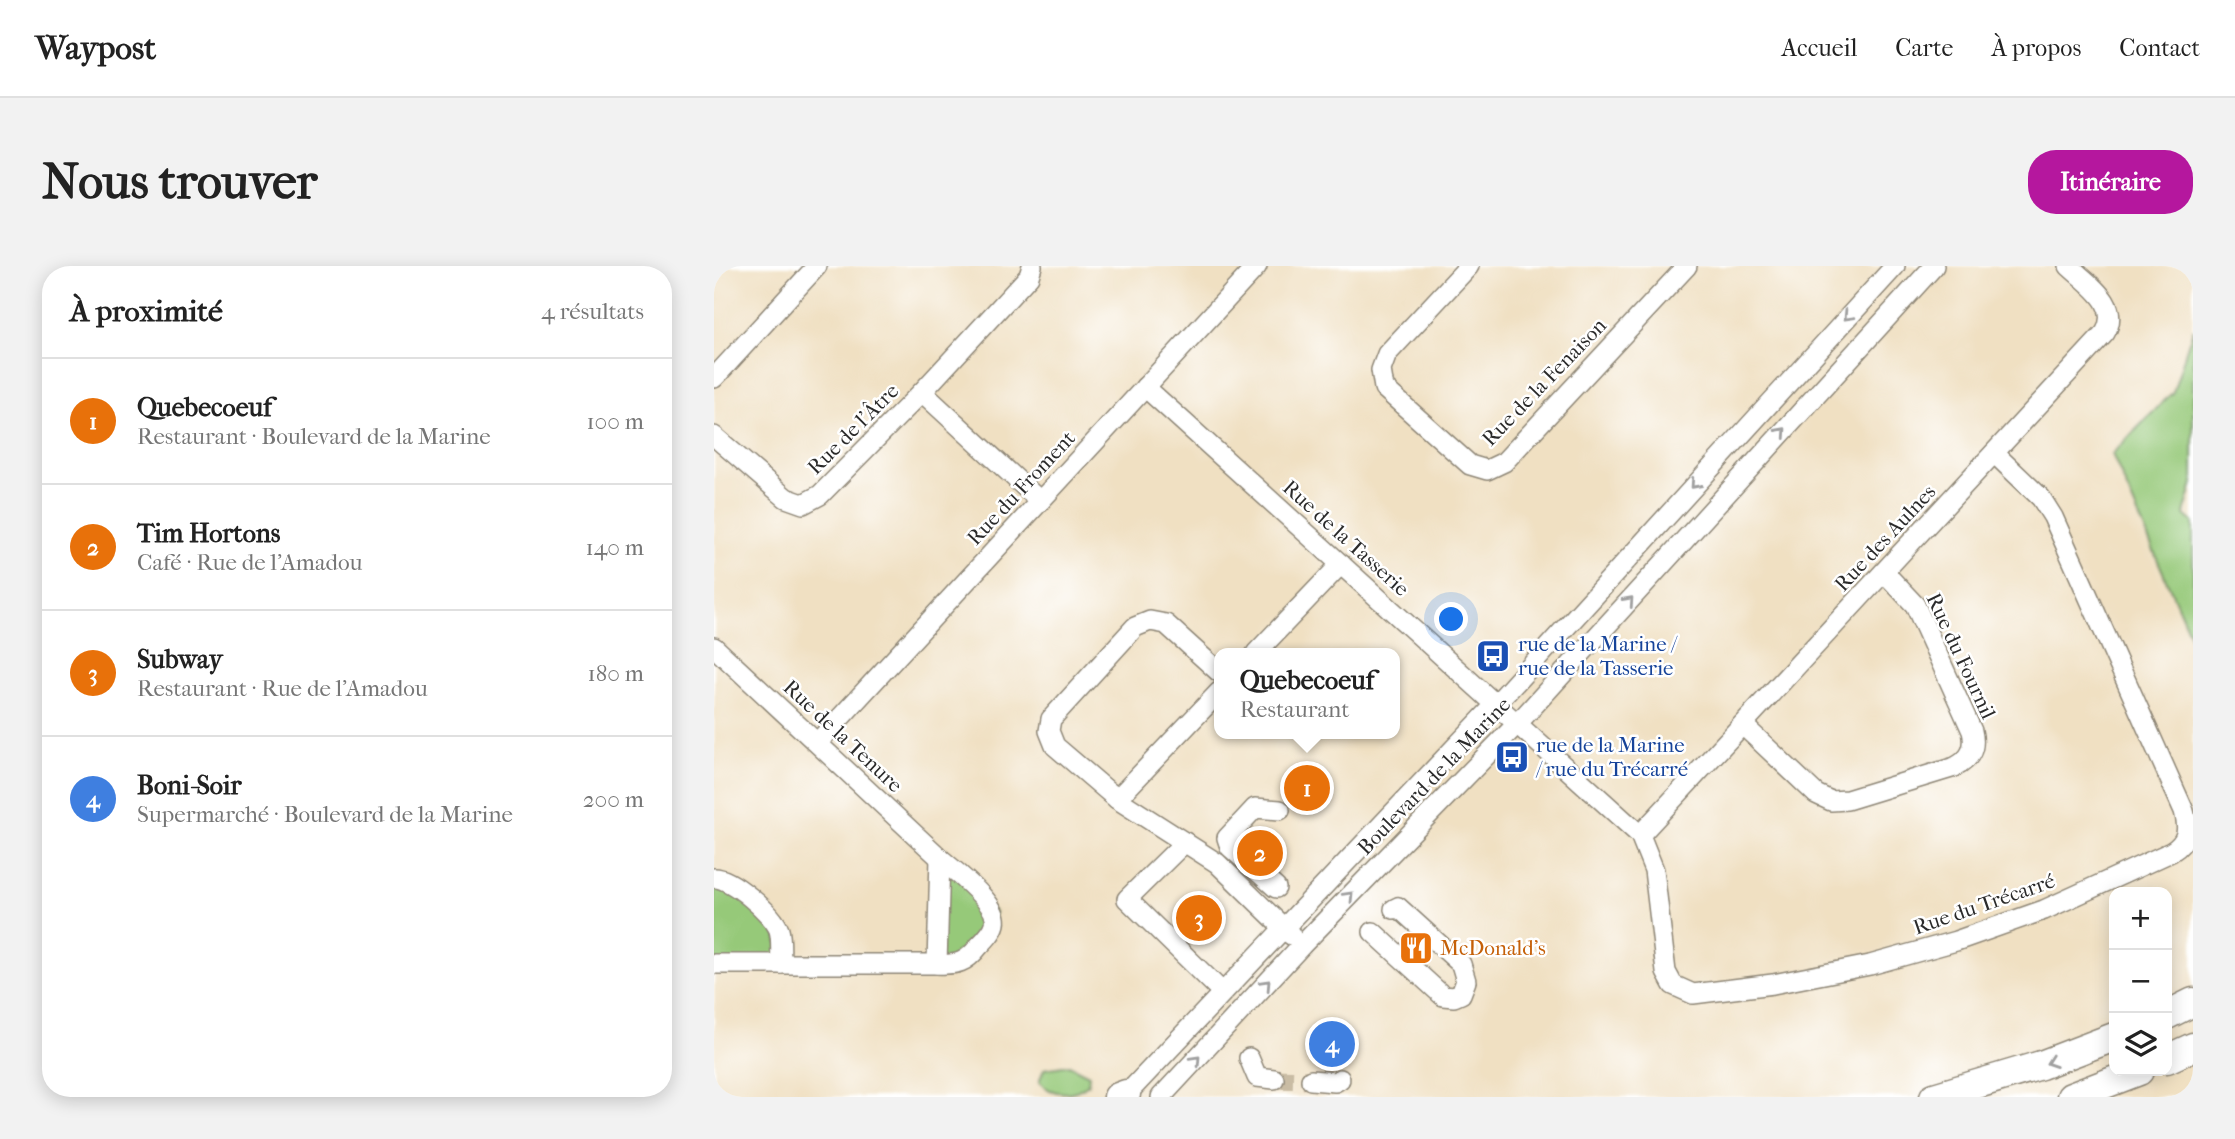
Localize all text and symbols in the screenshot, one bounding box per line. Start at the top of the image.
text: Waypost [35,29,156,68]
text: Accueil [1782,34,1857,62]
text: Carte [1895,34,1953,62]
text: À propos [1991,34,2081,62]
text: Contact [2119,34,2200,62]
button: Itinéraire [2028,150,2193,214]
text: Nous trouver [42,153,317,211]
text: À proximité [70,294,223,329]
text: 4 résultats [541,298,644,325]
one-way arrow [1844,308,1857,321]
street label: Rue de la Fenaison [1477,313,1611,451]
street label: Rue de l'Âtre [803,379,903,479]
text: Quebecoeuf [137,392,272,423]
text: 1 [89,408,97,435]
text: 100 m [586,408,644,435]
text: Restaurant · Boulevard de la Marine [137,423,491,450]
street label: Rue du Froment [962,426,1080,550]
one-way arrow [1774,427,1786,440]
street label: Rue de la Tasserie [1278,475,1414,601]
one-way arrow [1691,476,1703,489]
street label: Rue des Aulnes [1830,480,1941,596]
text: Tim Hortons [137,518,280,549]
text: 2 [87,534,99,561]
text: 140 m [585,534,644,561]
text: Café · Rue de l'Amadou [137,549,363,576]
street label: Rue du Fournil [1921,589,2001,723]
one-way arrow [1621,596,1633,609]
your location [1434,602,1468,636]
place label: rue de la Marine / rue de la Tasserie [1518,632,1678,680]
bus stop icon: rue de la Marine / rue de la Tasserie [1474,637,1512,675]
text: Subway [137,644,223,675]
popup [1214,648,1400,739]
text: 3 [88,660,98,687]
text: 180 m [587,660,644,687]
text: Quebecoeuf [1240,665,1374,696]
text: Restaurant · Rue de l'Amadou [137,675,428,702]
street label: Rue de la Tenure [779,675,907,797]
street label: Boulevard de la Marine [1353,692,1515,860]
text: Restaurant [1240,696,1349,723]
place label: rue de la Marine / rue du Trécarré [1535,733,1688,781]
bus stop icon: rue de la Marine / rue du Trécarré [1493,738,1531,776]
pin: 1 [1284,762,1330,814]
text: Boni-Soir [137,770,242,801]
text: 4 [86,786,100,813]
text: 200 m [583,786,644,813]
text: Supermarché · Boulevard de la Marine [137,801,513,828]
pin: 2 [1237,827,1283,879]
street label: Rue du Trécarré [1910,869,2058,939]
map controls [2109,887,2172,1076]
button: + [2109,887,2172,950]
pin: 3 [1176,892,1222,944]
one-way arrow [1341,892,1354,905]
restaurant icon: McDonald's [1397,929,1435,967]
place label: McDonald's [1440,936,1546,960]
button: − [2109,950,2172,1013]
one-way arrow [1258,979,1270,992]
button: layers [2109,1013,2172,1076]
pin: 4 [1309,1018,1355,1070]
one-way arrow [2045,1054,2057,1068]
one-way arrow [1187,1055,1200,1068]

